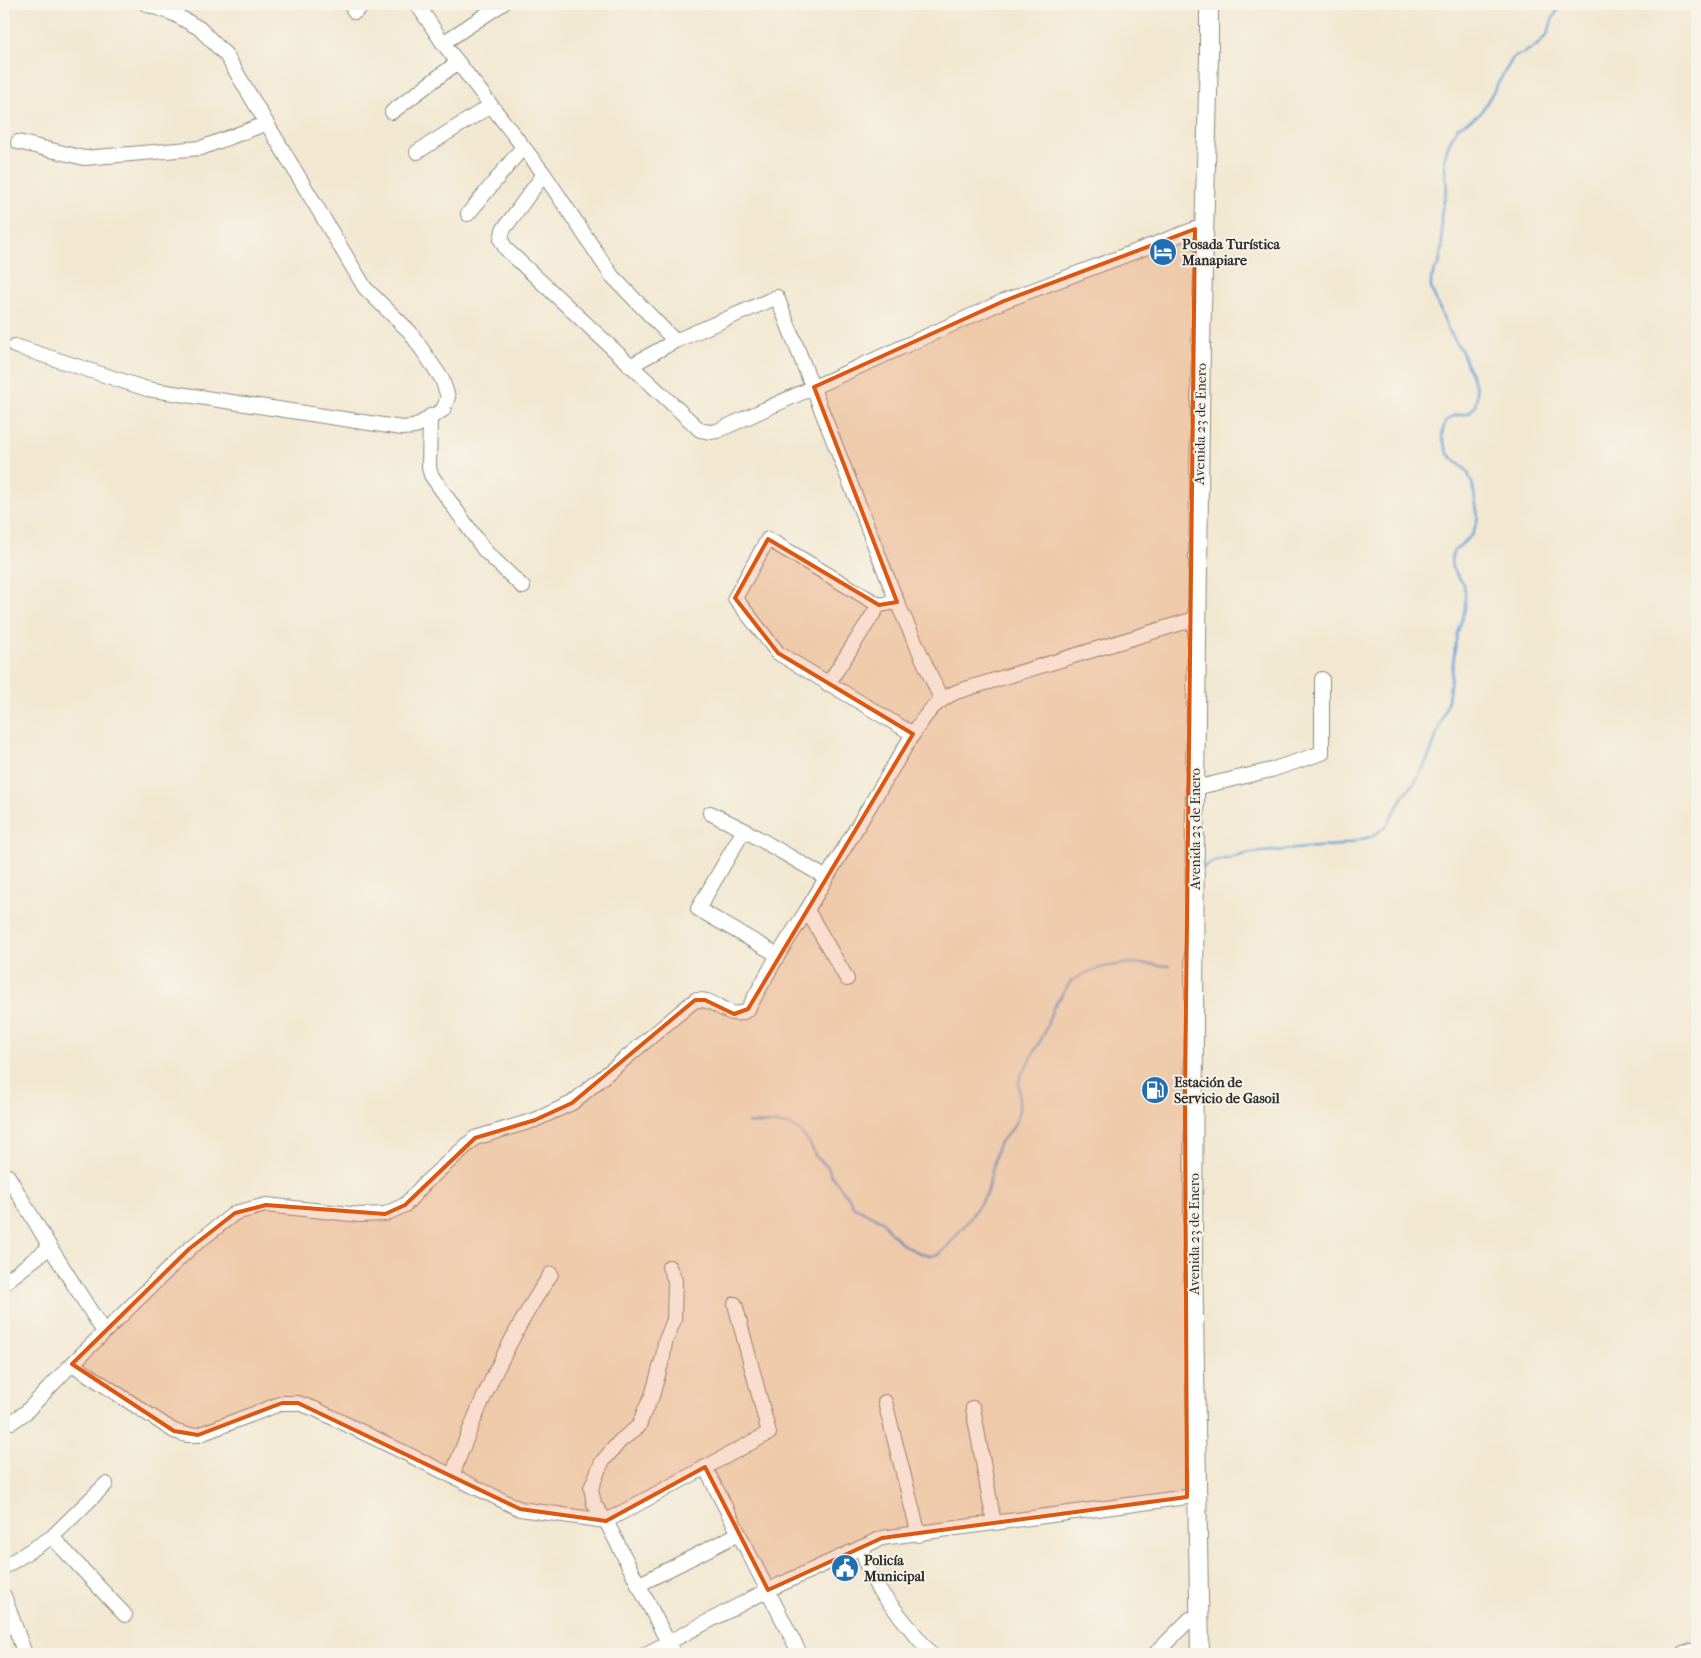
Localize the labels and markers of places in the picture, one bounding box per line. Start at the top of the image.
place label: Posada Turística Manapiare [1181,236,1280,269]
hotel icon: Posada Turística Manapiare [1148,237,1178,267]
place label: Estación de Servicio de Gasoil [1174,1074,1280,1107]
fuel station icon: Estación de Servicio de Gasoil [1140,1075,1170,1105]
place label: Policía Municipal [863,1552,925,1585]
public building icon: Policía Municipal [830,1553,860,1583]

